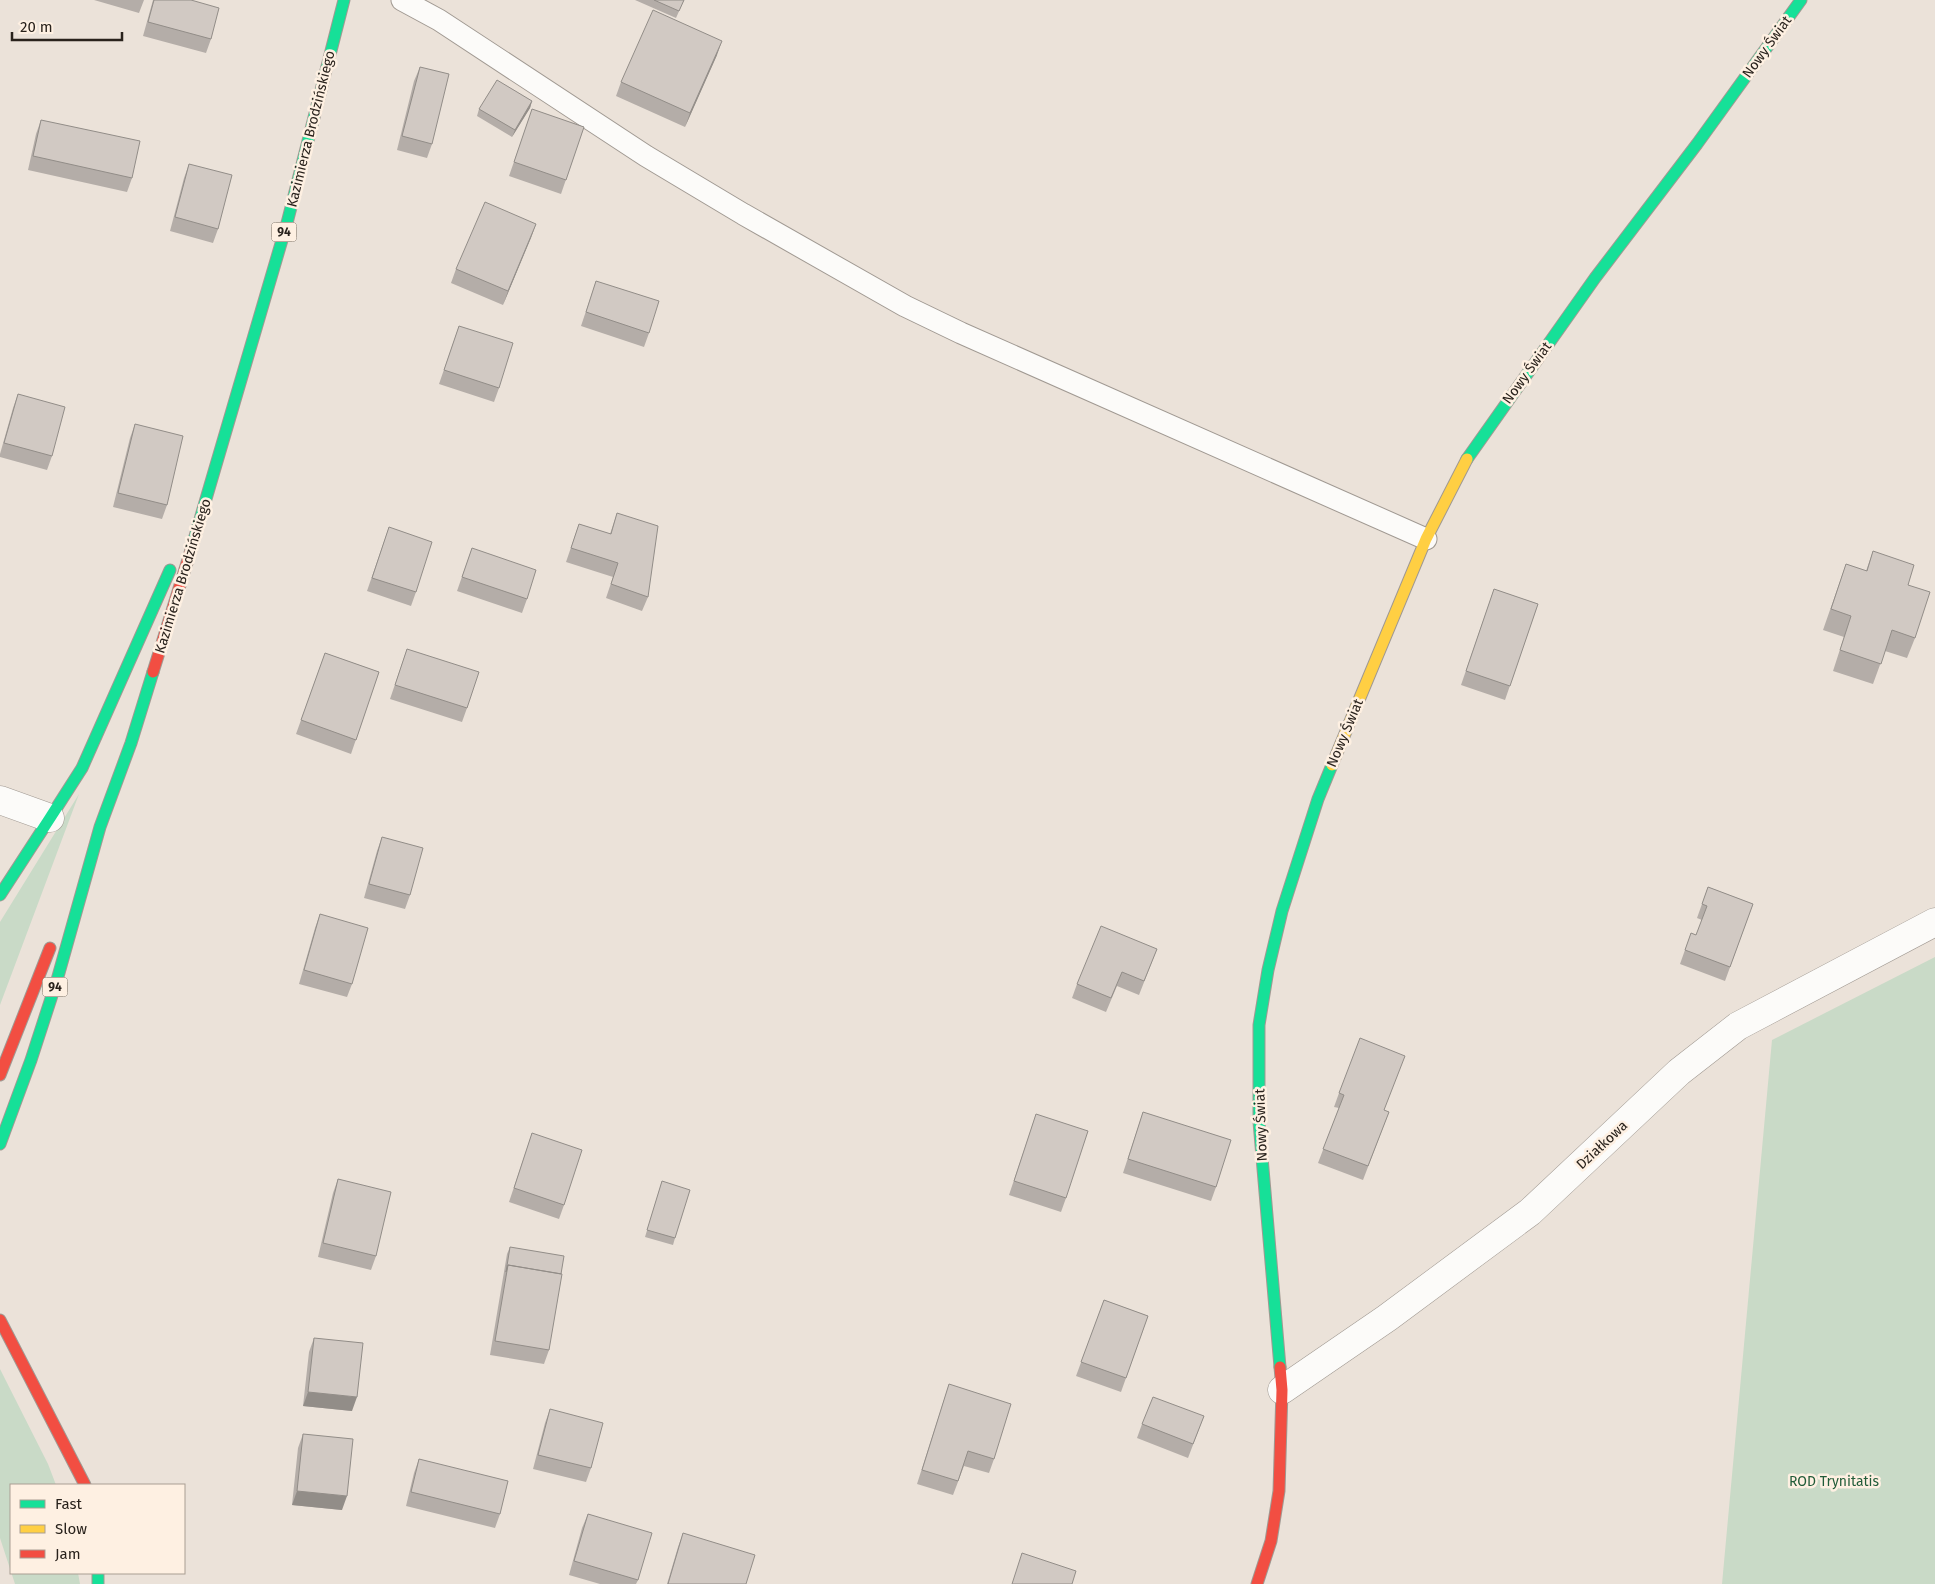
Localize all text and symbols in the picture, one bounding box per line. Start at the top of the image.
scale bar [12,10,122,42]
street label: Nowy Świat [1738,11,1796,81]
text: 20 m [20,18,53,36]
street label: Kazimierza Brodzińskiego [283,49,339,209]
road number: 94 [272,222,296,242]
street label: Nowy Świat [1498,337,1556,407]
street label: Kazimierza Brodzińskiego [151,497,215,655]
street label: Nowy Świat [1322,695,1367,770]
road number: 94 [42,978,68,996]
street label: Nowy Świat [1250,1087,1271,1162]
street label: Działkowa [1573,1117,1631,1173]
park label: ROD Trynitatis [1789,1473,1880,1490]
legend [10,1484,185,1574]
text: Fast [55,1495,82,1513]
text: Slow [55,1520,87,1538]
text: Jam [55,1545,81,1563]

